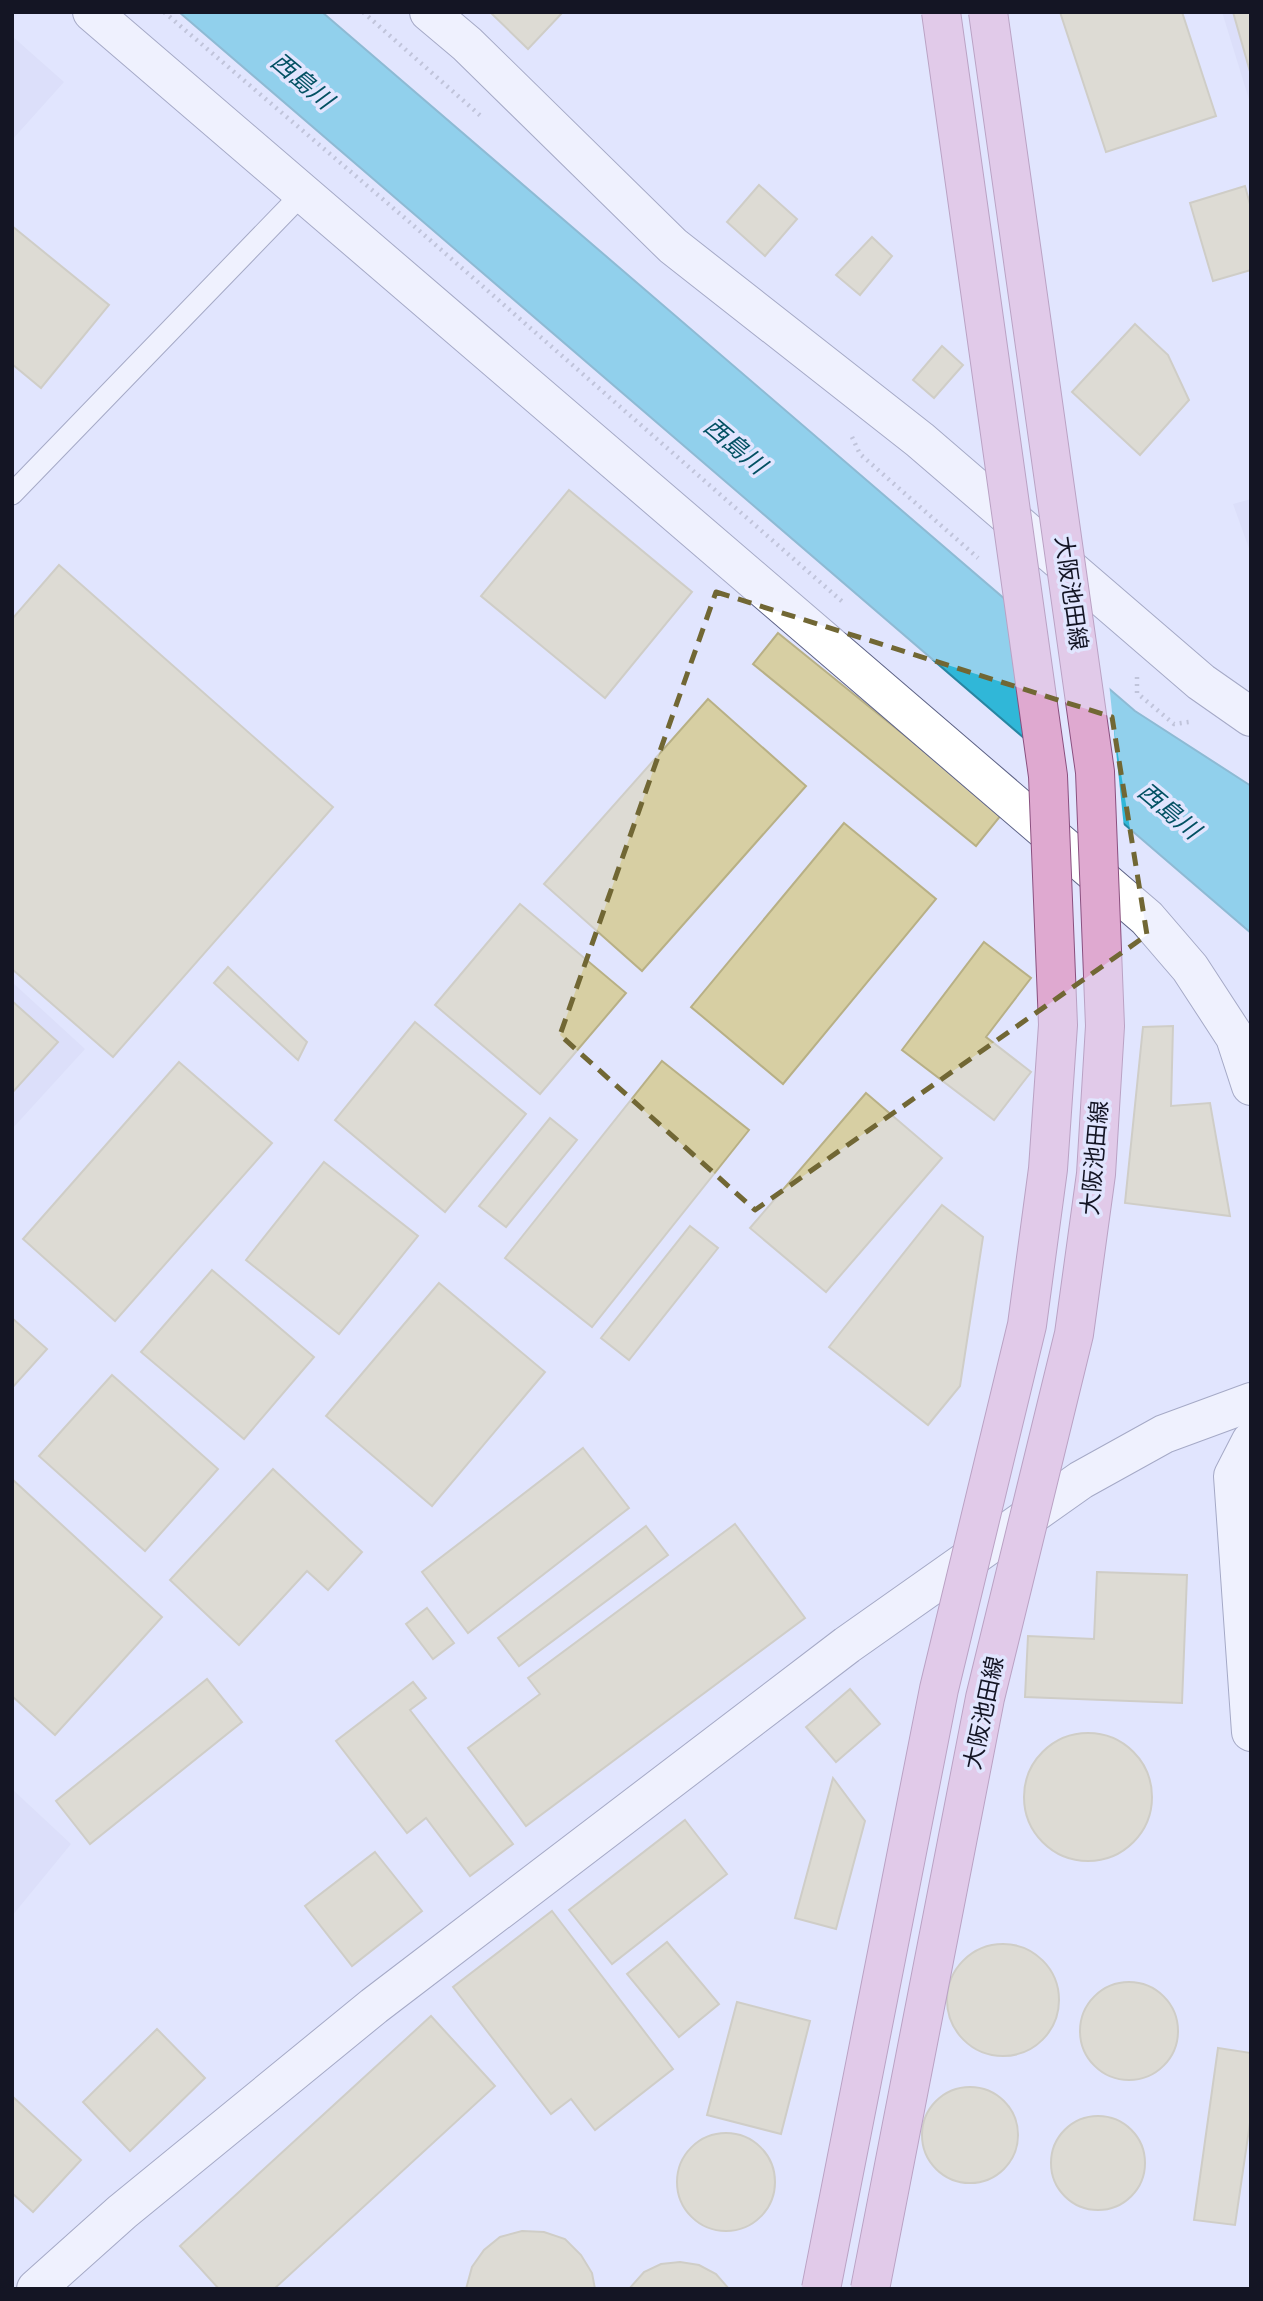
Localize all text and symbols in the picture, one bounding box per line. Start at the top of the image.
water label: 西島川 [265,47,341,117]
water label: 西島川 [698,412,774,482]
street label: 大阪池田線 [1050,534,1092,652]
water label: 西島川 [1132,777,1208,847]
street label: 大阪池田線 [1077,1100,1113,1216]
street label: 大阪池田線 [959,1654,1009,1772]

